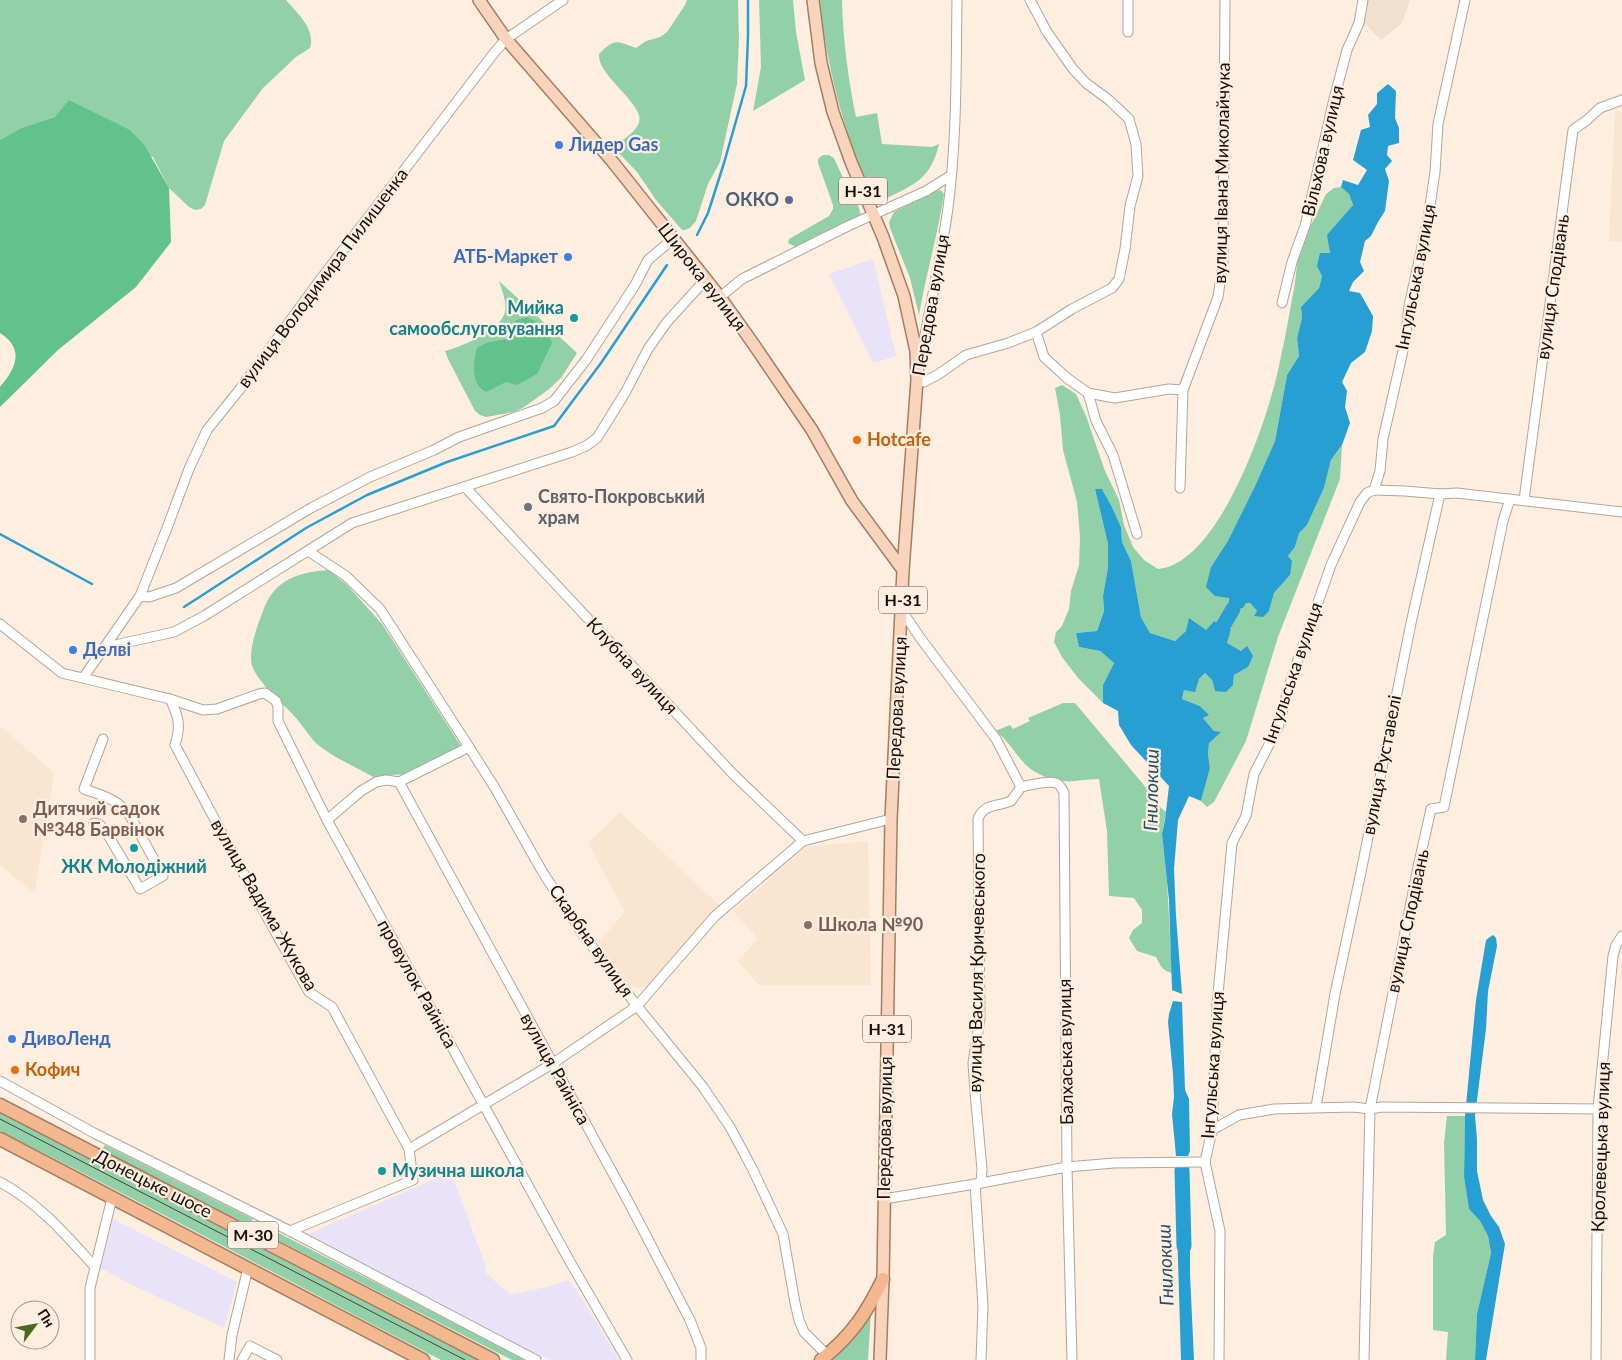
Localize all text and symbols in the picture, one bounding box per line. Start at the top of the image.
street label: вулиця Івана Миколайчука [1208,62,1234,284]
street label: Вільхова вулиця [1296,83,1348,218]
place label: Лидер Gas [568,133,658,155]
marker: Лидер Gas [553,139,565,151]
street label: вулиця Володимира Пилишенка [232,163,412,392]
road number: Н-31 [839,178,887,205]
place label: ОККО [725,188,779,210]
marker: ОККО [783,194,795,206]
street label: Інгульська вулиця [1390,202,1440,352]
street label: вулиця Сподівань [1531,212,1573,361]
street label: Широка вулиця [654,218,752,335]
street label: Передова вулиця [907,232,953,377]
place label: АТБ-Маркет [453,245,559,267]
marker: АТБ-Маркет [562,251,574,263]
place label: Мийка самообслуговування [389,296,564,339]
marker: Мийка самообслуговування [568,312,580,324]
place label: Hotcafe [867,428,931,450]
marker: Hotcafe [851,434,863,446]
place label: Свято-Покровський храм [538,485,705,528]
marker: Свято-Покровський храм [522,501,534,513]
road number: Н-31 [879,586,927,614]
street label: Інгульська вулиця [1258,599,1327,746]
street label: Клубна вулиця [582,613,683,718]
street label: Передова вулиця [881,636,911,780]
place label: Делві [83,638,131,660]
marker: Делві [67,644,79,656]
street label: вулиця Руставелі [1357,693,1405,837]
water label: Гнилокиш [1138,749,1163,831]
place label: Дитячий садок №348 Барвінок [33,797,165,840]
marker: Дитячий садок №348 Барвінок [17,813,29,825]
street label: вулиця Вадима Жукова [207,815,323,994]
marker: ЖК Молодіжний [128,842,140,854]
street label: вулиця Сподівань [1381,847,1433,995]
street label: вулиця Василя Кричевського [963,853,989,1093]
place label: ЖК Молодіжний [61,855,207,877]
street label: Скарбна вулиця [545,880,639,1001]
place label: Школа №90 [818,913,923,935]
street label: провулок Райніса [373,915,462,1052]
marker: Школа №90 [802,919,814,931]
street label: Балхаська вулиця [1053,979,1077,1125]
street label: Інгульська вулиця [1196,990,1228,1139]
street label: вулиця Райніса [516,1009,596,1128]
road number: Н-31 [863,1016,911,1042]
place label: ДивоЛенд [22,1027,111,1049]
marker: ДивоЛенд [6,1033,18,1045]
street label: Передова вулиця [872,1056,896,1200]
place label: Кофич [25,1058,80,1080]
street label: Кролевецька вулиця [1586,1061,1614,1233]
marker: Кофич [9,1064,21,1076]
street label: Донецьке шосе [91,1144,216,1222]
place label: Музична школа [392,1159,525,1181]
marker: Музична школа [376,1165,388,1177]
road number: М-30 [228,1222,278,1248]
water label: Гнилокиш [1152,1224,1177,1306]
north arrow [10,1300,60,1350]
text: Пн [34,1306,59,1330]

